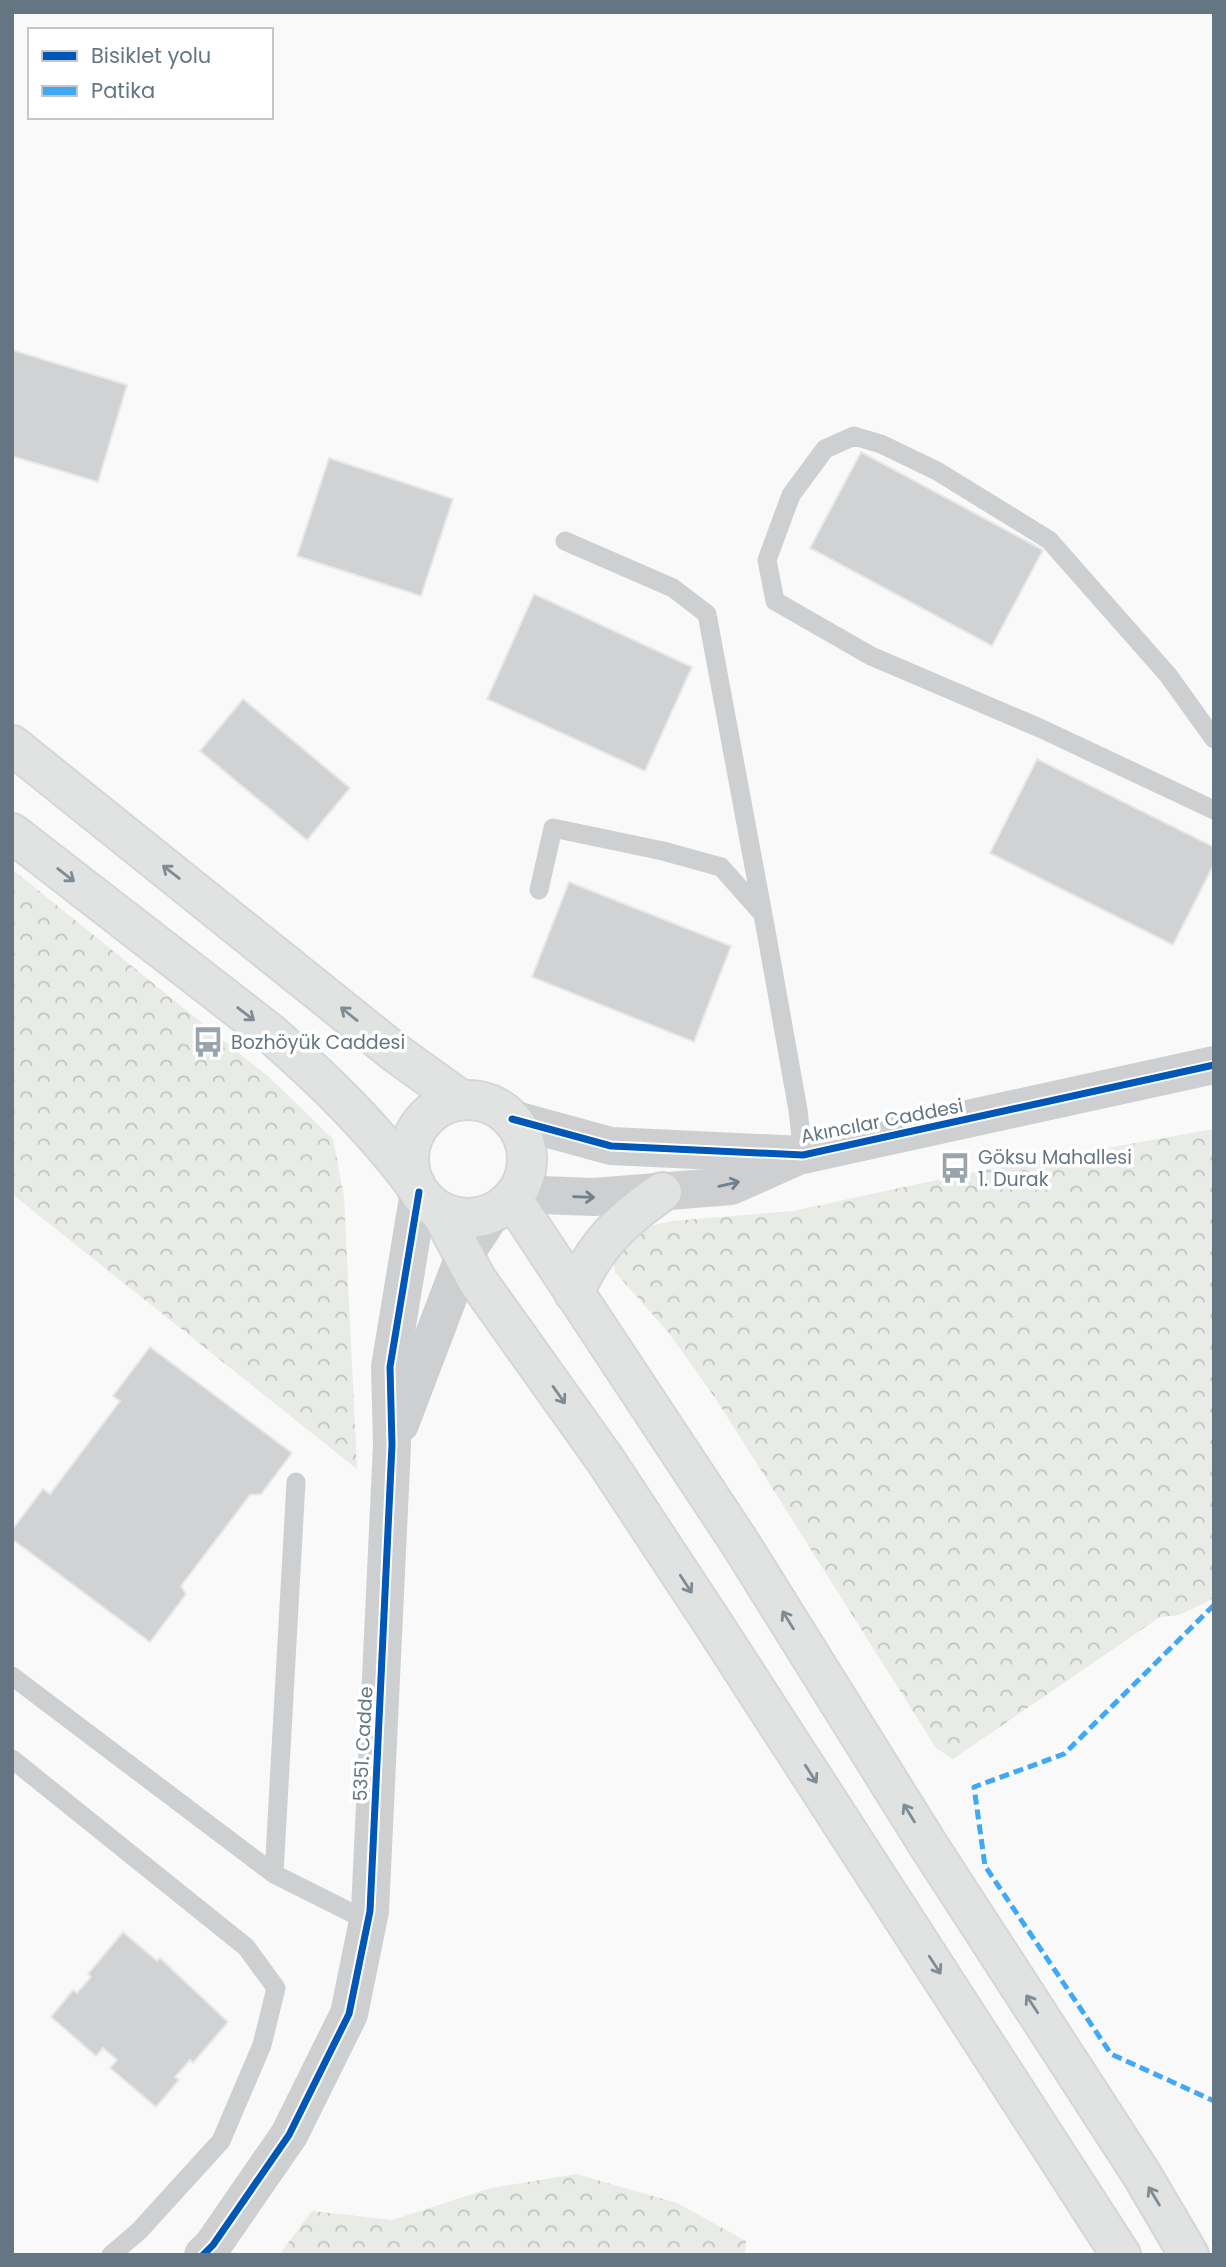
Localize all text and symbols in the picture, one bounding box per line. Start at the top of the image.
legend [28,28,273,119]
text: Bisiklet yolu [91,41,211,70]
text: Patika [91,76,155,105]
one-way arrow [162,864,181,879]
one-way arrow [56,867,75,882]
one-way arrow [340,1006,358,1021]
one-way arrow [236,1007,255,1022]
bus stop icon: Bozhöyük Caddesi [191,1025,225,1059]
place label: Bozhöyük Caddesi [231,1029,405,1056]
street label: Akıncılar Caddesi [798,1092,966,1150]
place label: Göksu Mahallesi 1. Durak [978,1144,1132,1193]
bus stop icon: Göksu Mahallesi 1. Durak [938,1151,972,1185]
one-way arrow [717,1177,740,1191]
one-way arrow [572,1190,595,1203]
one-way arrow [552,1385,566,1404]
one-way arrow [679,1574,694,1593]
one-way arrow [780,1611,794,1631]
street label: 5351. Cadde [347,1686,379,1802]
one-way arrow [804,1764,818,1783]
one-way arrow [901,1804,916,1823]
one-way arrow [929,1954,943,1974]
one-way arrow [1024,1995,1038,2015]
one-way arrow [1147,2186,1161,2206]

